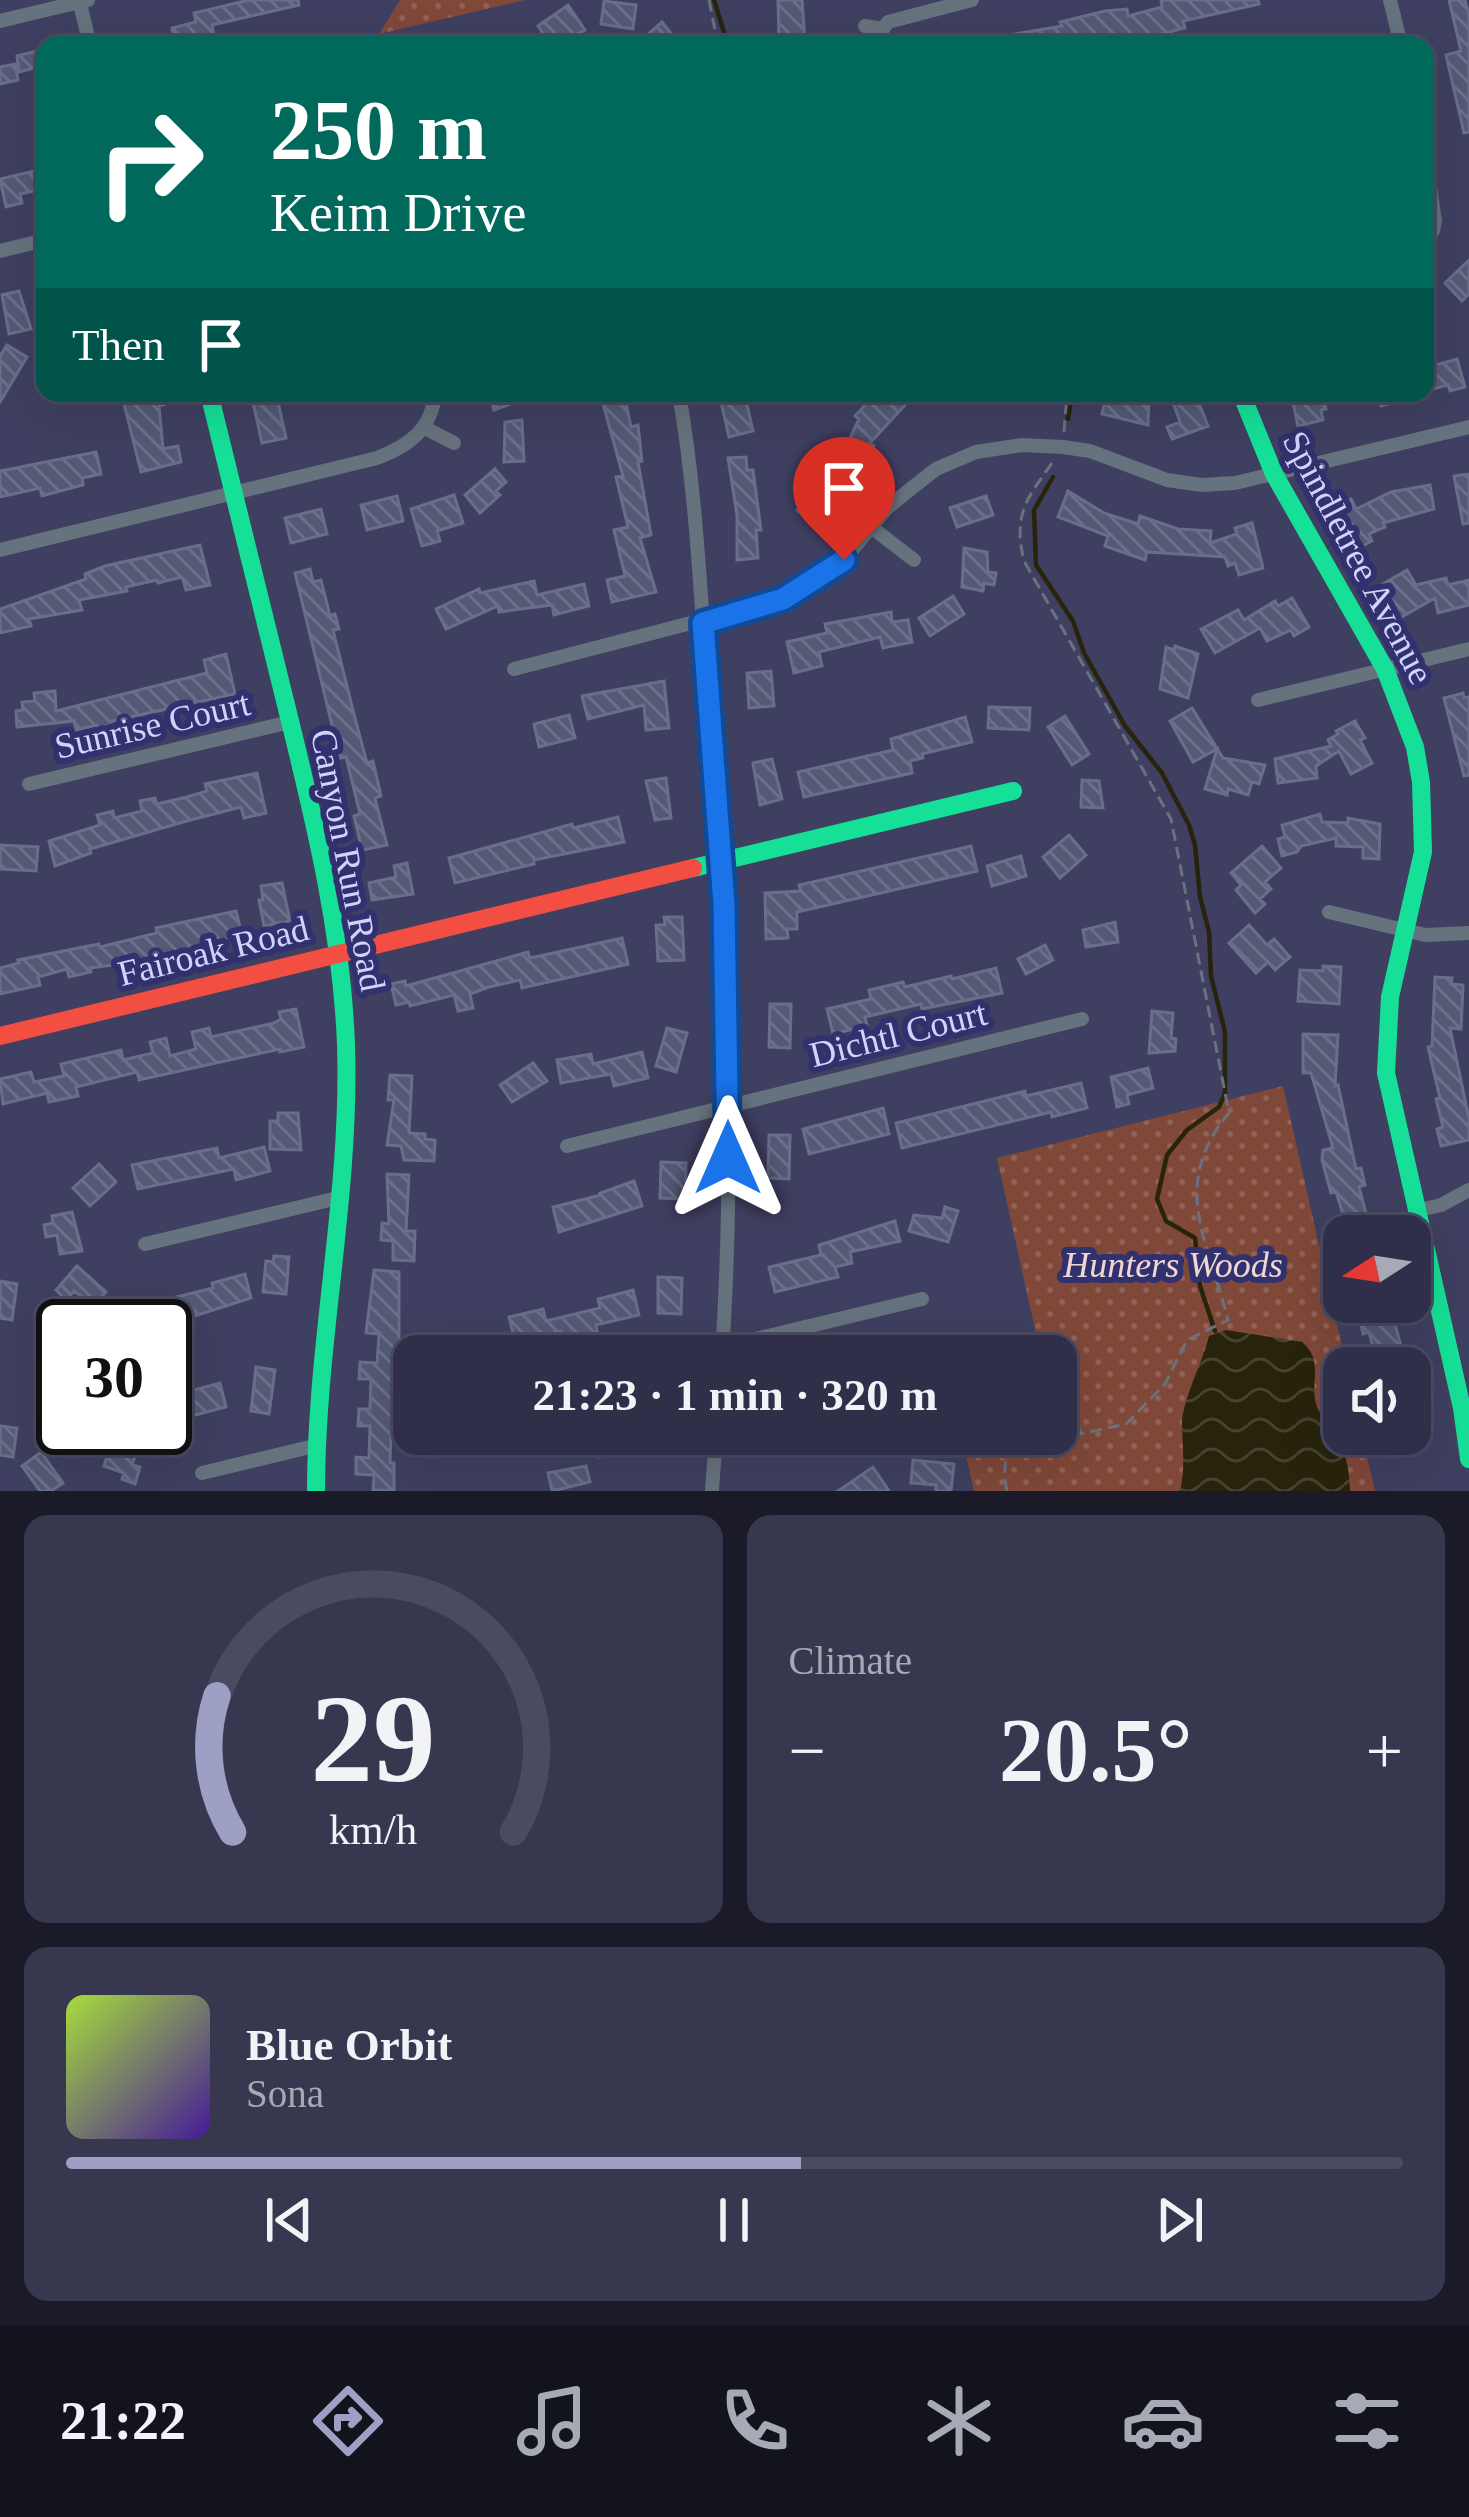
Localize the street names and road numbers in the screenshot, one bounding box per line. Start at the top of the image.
street label: Spindletree Avenue [1275,424,1442,691]
street label: Sunrise Court [51,683,254,767]
street label: Canyon Run Road [303,726,393,995]
street label: Fairoak Road [114,908,313,994]
street label: Dichtl Court [806,993,991,1075]

